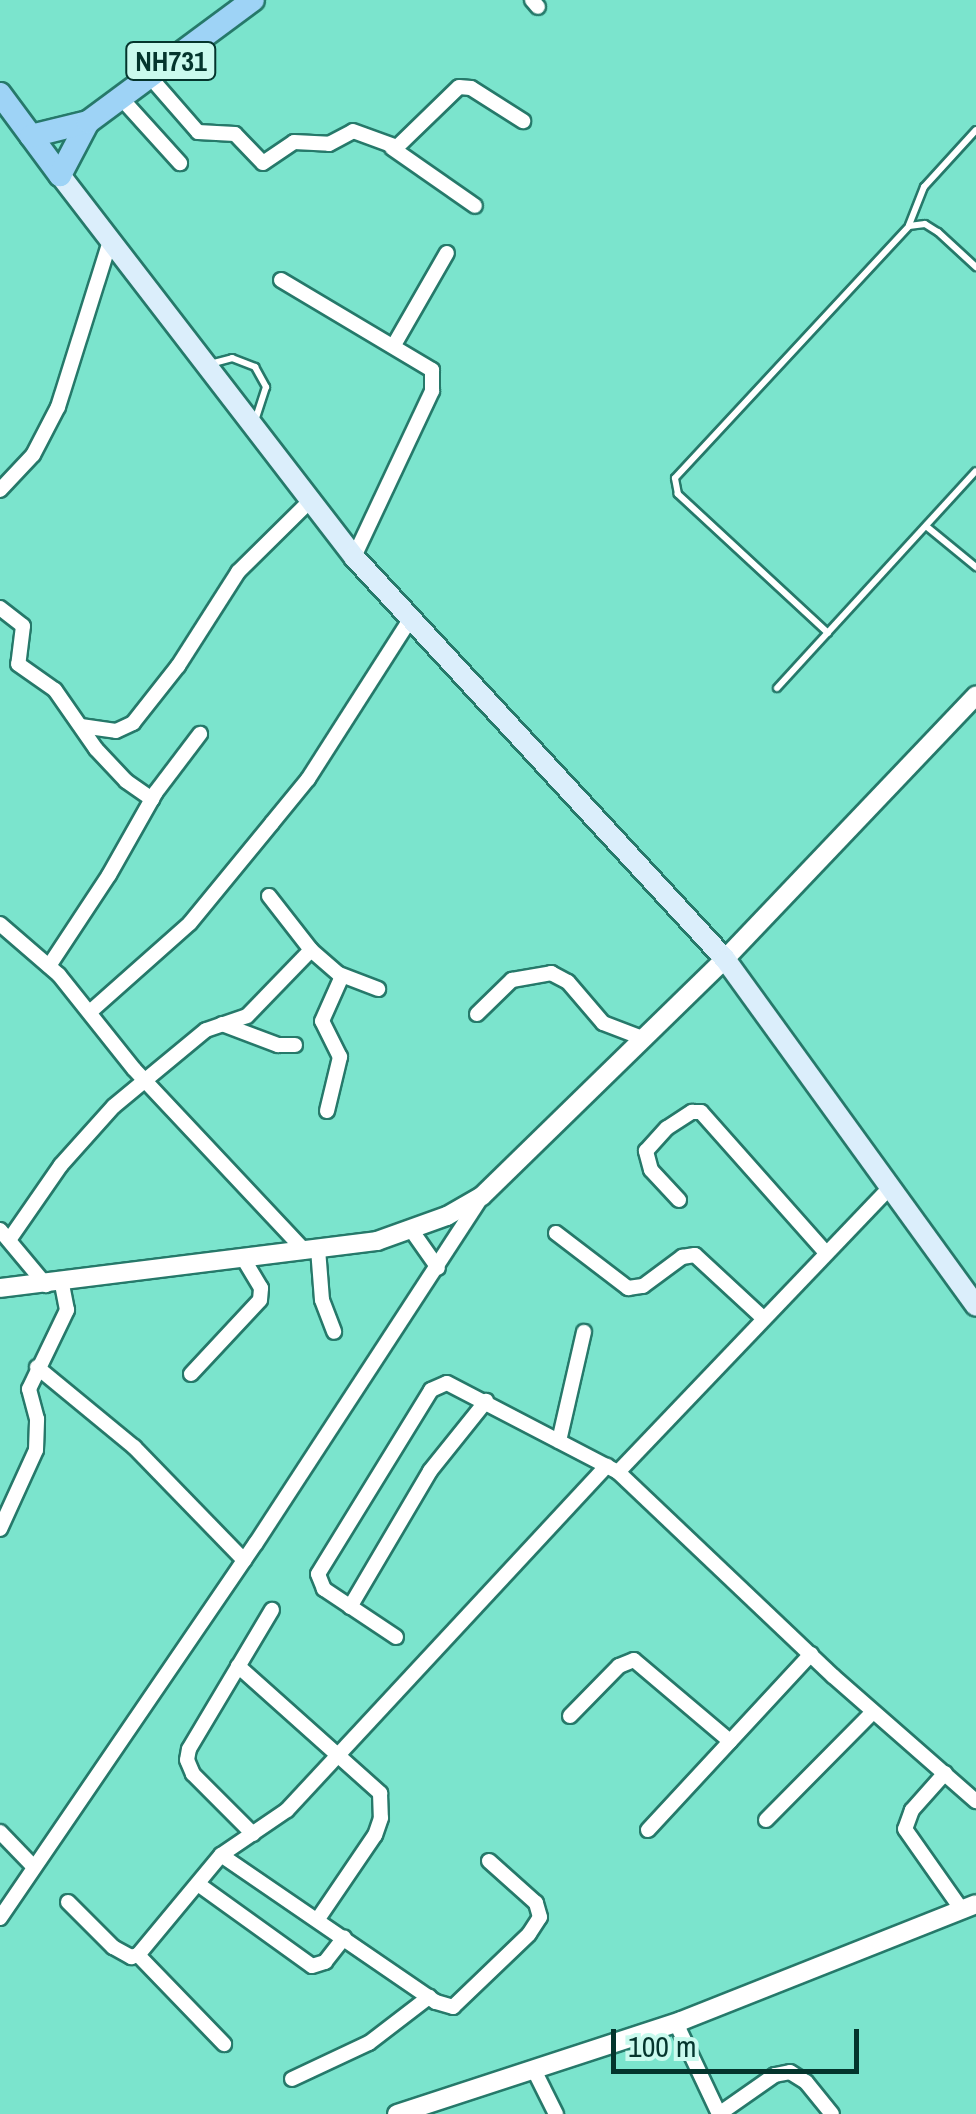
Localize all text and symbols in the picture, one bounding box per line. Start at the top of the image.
road number: NH731 [124,38,218,84]
scale bar [616,2009,864,2071]
text: 100 m [628,2026,696,2066]

